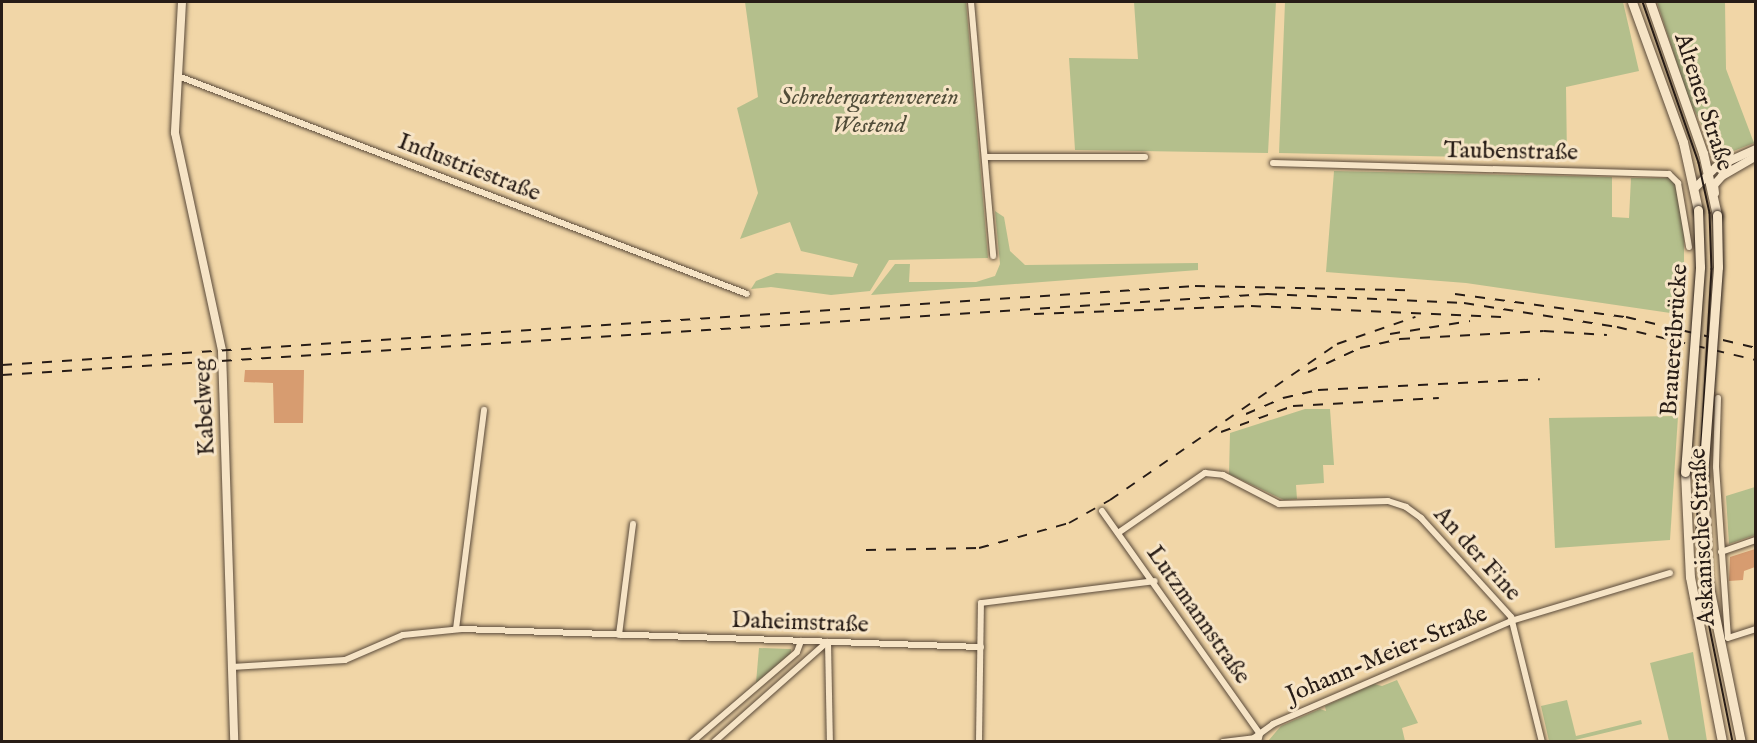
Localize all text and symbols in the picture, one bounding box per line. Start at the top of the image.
street label: Altener Straße [1667,30,1739,174]
park label: Schrebergartenverein Westend [779,84,959,140]
street label: Industriestraße [394,128,544,208]
street label: Taubenstraße [1444,136,1578,168]
street label: Brauereibrücke [1655,263,1695,417]
street label: Kabelweg [188,358,222,456]
street label: Askanische Straße [1684,447,1722,627]
street label: An der Fine [1427,501,1527,607]
street label: Lutzmannstraße [1140,540,1256,690]
street label: Johann-Meier-Straße [1282,600,1492,710]
street label: Daheimstraße [731,606,869,640]

